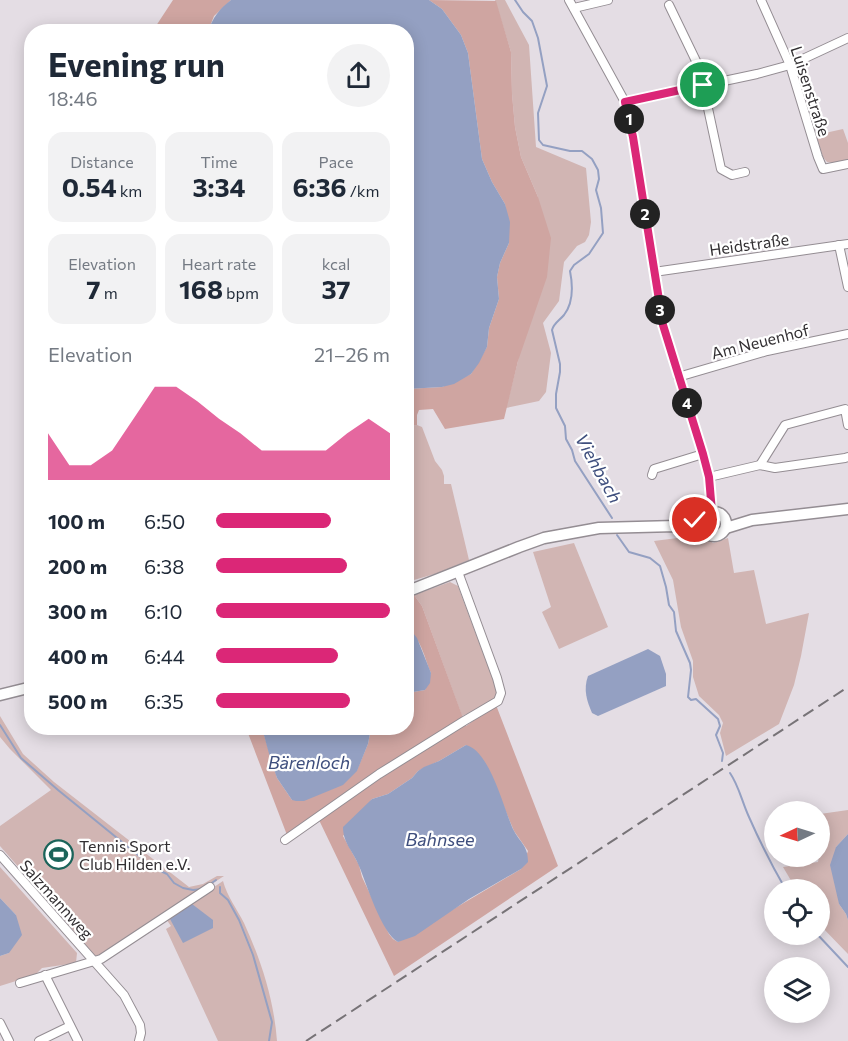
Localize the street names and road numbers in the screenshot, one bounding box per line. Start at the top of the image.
street label: Luisenstraße [787,44,835,138]
street label: Heidstraße [708,229,790,259]
street label: Am Neuenhof [709,320,811,362]
street label: Salzmannweg [17,856,98,943]

